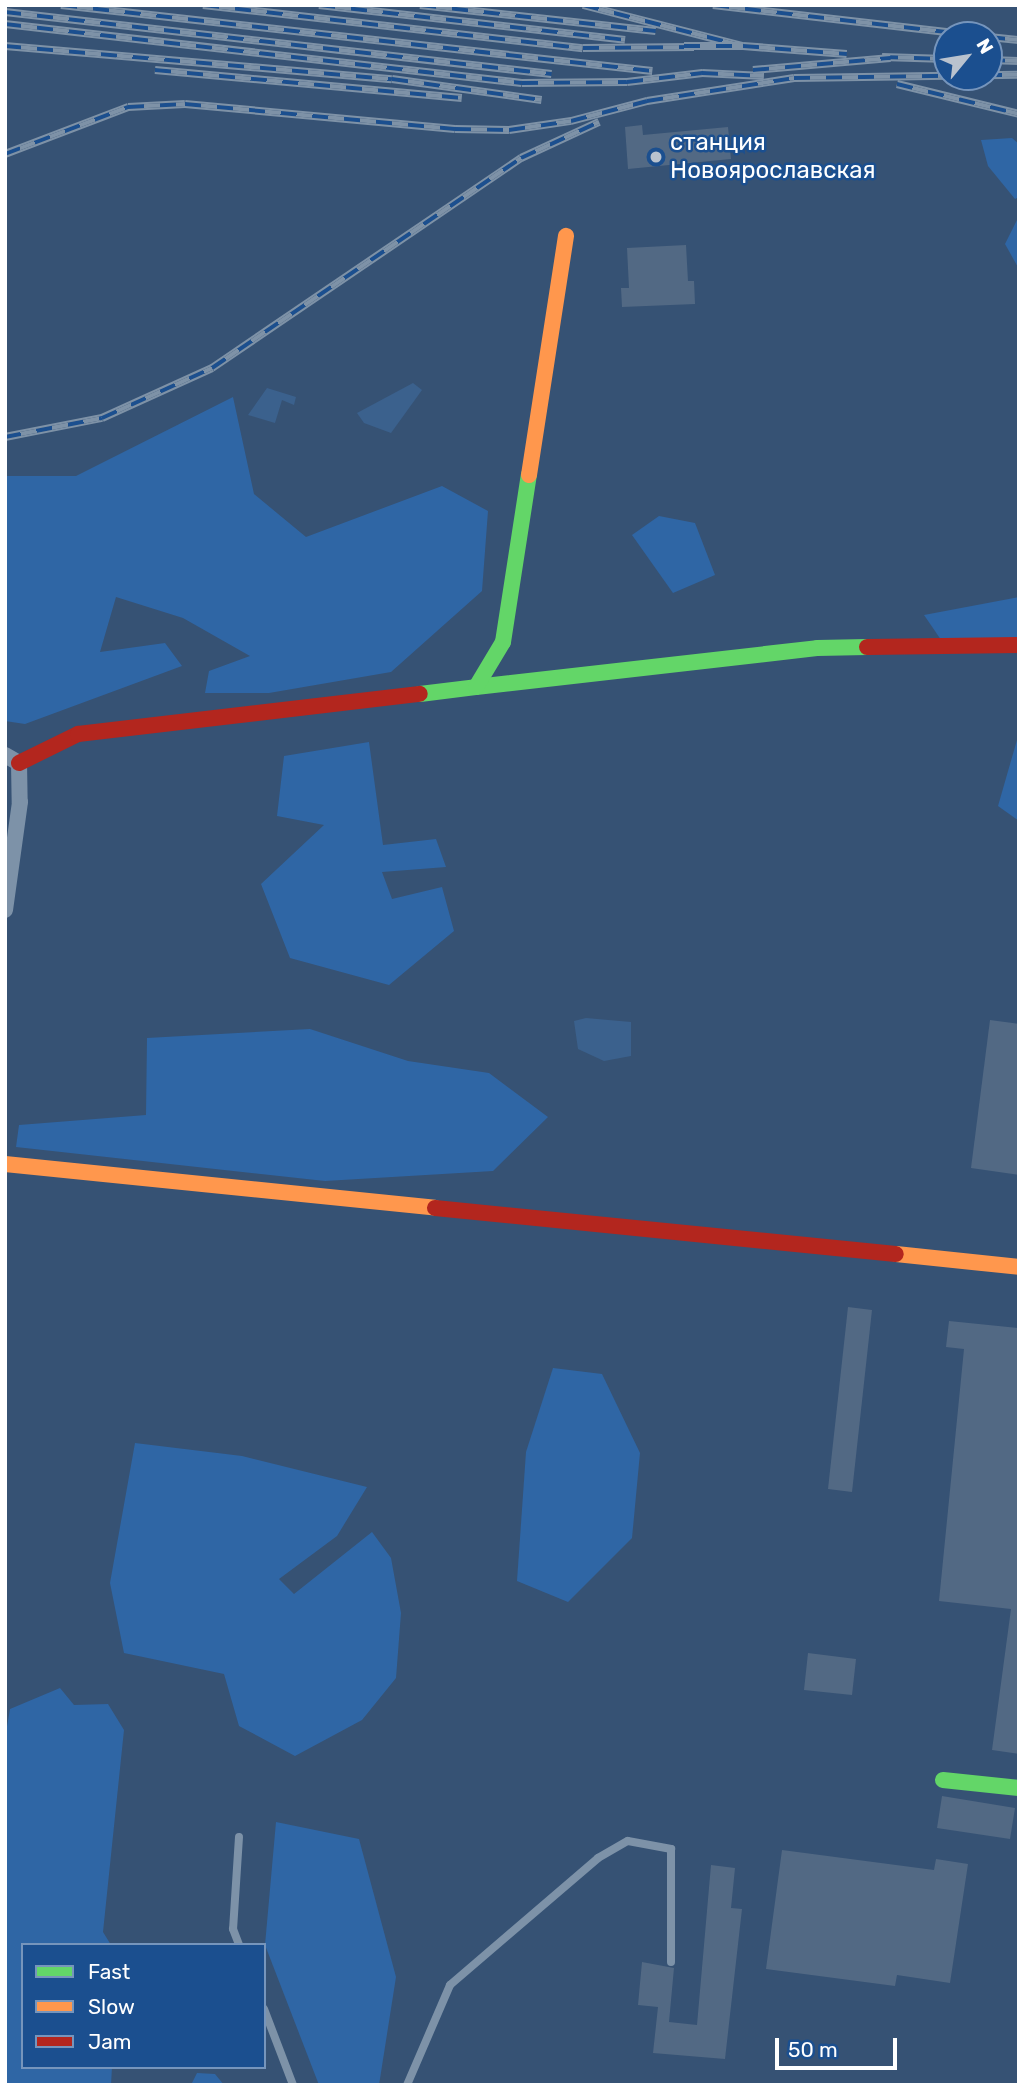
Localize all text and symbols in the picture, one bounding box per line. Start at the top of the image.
north arrow [933,21,1003,91]
text: N [972,35,998,58]
place label: станция Новоярославская [670,129,876,185]
marker: станция Новоярославская [648,149,664,165]
legend [21,1943,266,2069]
text: Fast [88,1959,130,1984]
text: Slow [88,1994,135,2019]
scale bar [779,2024,902,2068]
text: Jam [88,2029,132,2054]
text: 50 m [788,2037,838,2062]

